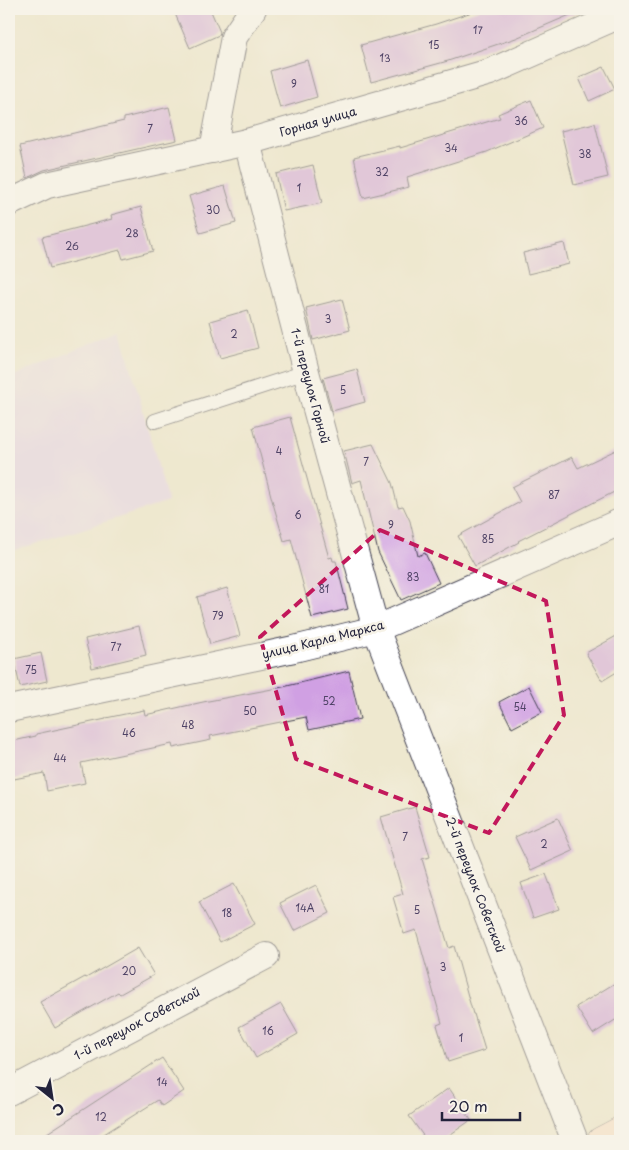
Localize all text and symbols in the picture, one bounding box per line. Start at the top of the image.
house number: 17 [473,22,484,37]
house number: 15 [429,37,439,52]
house number: 13 [379,50,391,65]
house number: 9 [291,76,297,91]
street label: Горная улица [277,101,359,141]
house number: 36 [514,113,528,128]
house number: 7 [147,121,153,136]
house number: 34 [444,140,458,155]
house number: 38 [579,146,591,161]
house number: 32 [375,164,389,179]
house number: 1 [297,180,301,195]
house number: 30 [206,202,220,217]
house number: 28 [125,225,139,240]
house number: 26 [65,238,79,253]
house number: 3 [325,311,331,326]
house number: 2 [230,326,238,341]
street label: 1-й переулок Горной [287,326,335,445]
house number: 5 [340,382,346,397]
house number: 4 [276,443,283,458]
house number: 7 [363,454,369,469]
house number: 87 [548,487,560,502]
house number: 6 [294,507,302,522]
house number: 9 [388,517,394,532]
house number: 85 [482,531,494,546]
house number: 83 [407,569,419,584]
house number: 81 [319,581,329,596]
house number: 79 [212,608,224,623]
street label: улица Карла Маркса [260,615,386,663]
house number: 77 [110,639,122,654]
house number: 75 [25,662,37,677]
house number: 52 [322,693,336,708]
house number: 54 [513,699,527,714]
house number: 50 [243,703,257,718]
house number: 48 [182,717,194,732]
house number: 46 [122,725,136,740]
house number: 44 [53,750,67,765]
street label: 2-й переулок Советской [442,814,510,955]
house number: 7 [402,829,408,844]
house number: 2 [540,836,548,851]
house number: 14А [296,900,315,915]
house number: 5 [414,902,420,917]
house number: 18 [222,905,232,920]
house number: 3 [440,959,446,974]
house number: 20 [122,963,136,978]
street label: 1-й переулок Советской [70,982,203,1064]
house number: 16 [262,1023,274,1038]
house number: 1 [459,1030,463,1045]
north arrow [28,1072,78,1122]
house number: 14 [156,1074,168,1089]
scale bar [442,1090,519,1122]
text: 20 m [449,1094,488,1117]
text: С [49,1098,69,1121]
house number: 12 [95,1109,107,1124]

